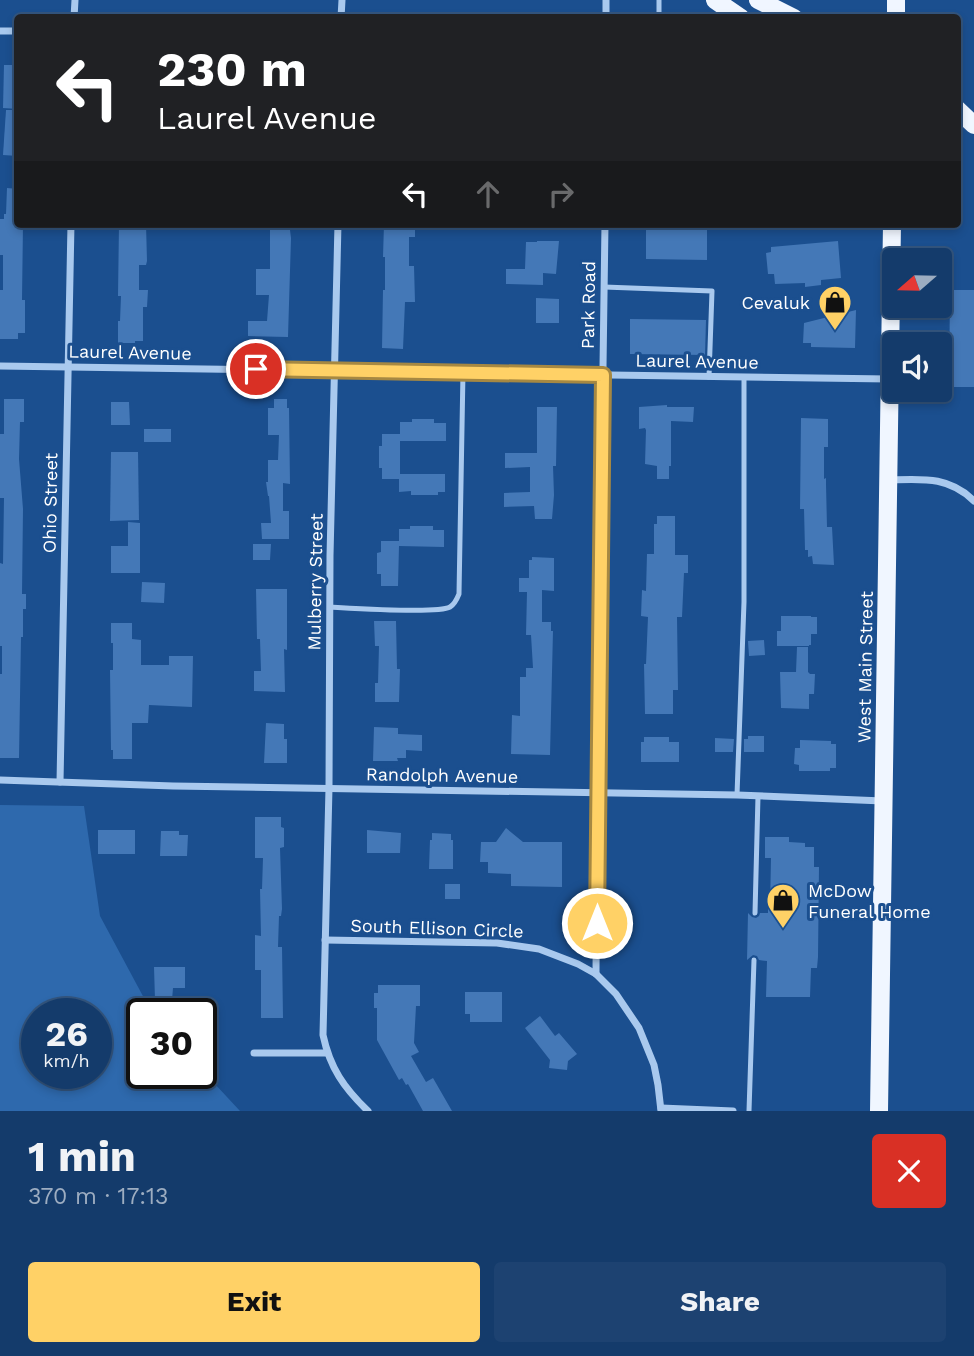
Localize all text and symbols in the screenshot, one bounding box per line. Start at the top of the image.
text: 230 m [157,40,307,98]
icon: left [42,42,133,133]
text: Laurel Avenue [157,99,377,137]
icon: left [396,175,434,213]
icon: ahead [469,175,507,213]
icon: right [542,175,580,213]
north arrow [882,248,952,318]
map controls [882,248,952,402]
street label: Park Road [577,261,599,349]
shop icon: Cevaluk [816,283,854,332]
place label: Cevaluk [741,292,810,313]
button: sound [882,332,952,402]
pin [226,339,286,399]
street label: Laurel Avenue [68,340,192,364]
street label: Laurel Avenue [635,349,759,373]
icon: arrive [237,350,275,388]
street label: Ohio Street [39,452,61,553]
street label: Mulberry Street [303,513,327,651]
street label: West Main Street [853,590,877,743]
street label: Randolph Avenue [366,763,518,787]
place label: McDow Funeral Home [808,880,931,922]
shop icon: McDow Funeral Home [764,881,802,930]
position arrow [560,886,634,960]
street label: South Ellison Circle [350,914,524,942]
speed limit sign: 30 [126,998,217,1089]
text: 26 [45,1013,88,1055]
text: km/h [43,1050,90,1071]
text: 1 min [28,1132,136,1181]
button: close [872,1134,946,1208]
text: 370 m · 17:13 [28,1183,168,1210]
button: Exit [28,1262,480,1342]
button: Share [494,1262,946,1342]

